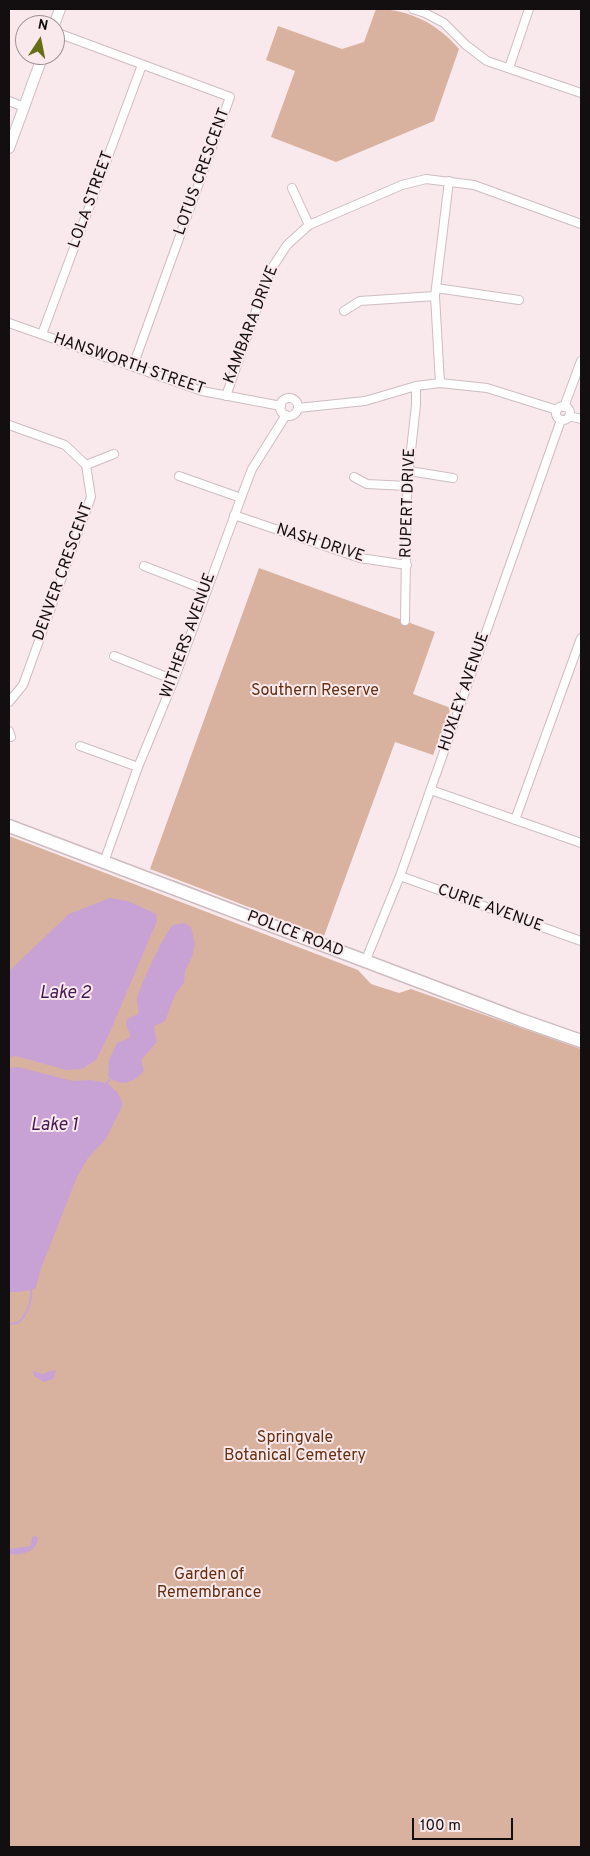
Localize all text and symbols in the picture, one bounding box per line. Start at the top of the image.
north arrow [15,15,65,65]
text: N [36,16,49,35]
street label: LOTUS CRESCENT [171,106,235,238]
street label: LOLA STREET [66,149,118,251]
street label: KAMBARA DRIVE [221,263,283,387]
street label: HANSWORTH STREET [51,330,207,400]
street label: RUPERT DRIVE [397,448,421,558]
street label: DENVER CRESCENT [30,500,98,644]
street label: NASH DRIVE [273,521,367,567]
street label: WITHERS AVENUE [157,571,221,701]
street label: HUXLEY AVENUE [436,630,494,754]
park label: Southern Reserve [251,682,379,702]
street label: CURIE AVENUE [435,881,545,937]
street label: POLICE ROAD [244,908,346,962]
water label: Lake 2 [39,983,91,1005]
water label: Lake 1 [31,1115,77,1137]
park label: Springvale Botanical Cemetery [224,1429,366,1467]
park label: Garden of Remembrance [157,1566,261,1604]
scale bar [415,1808,516,1840]
text: 100 m [420,1817,461,1836]

